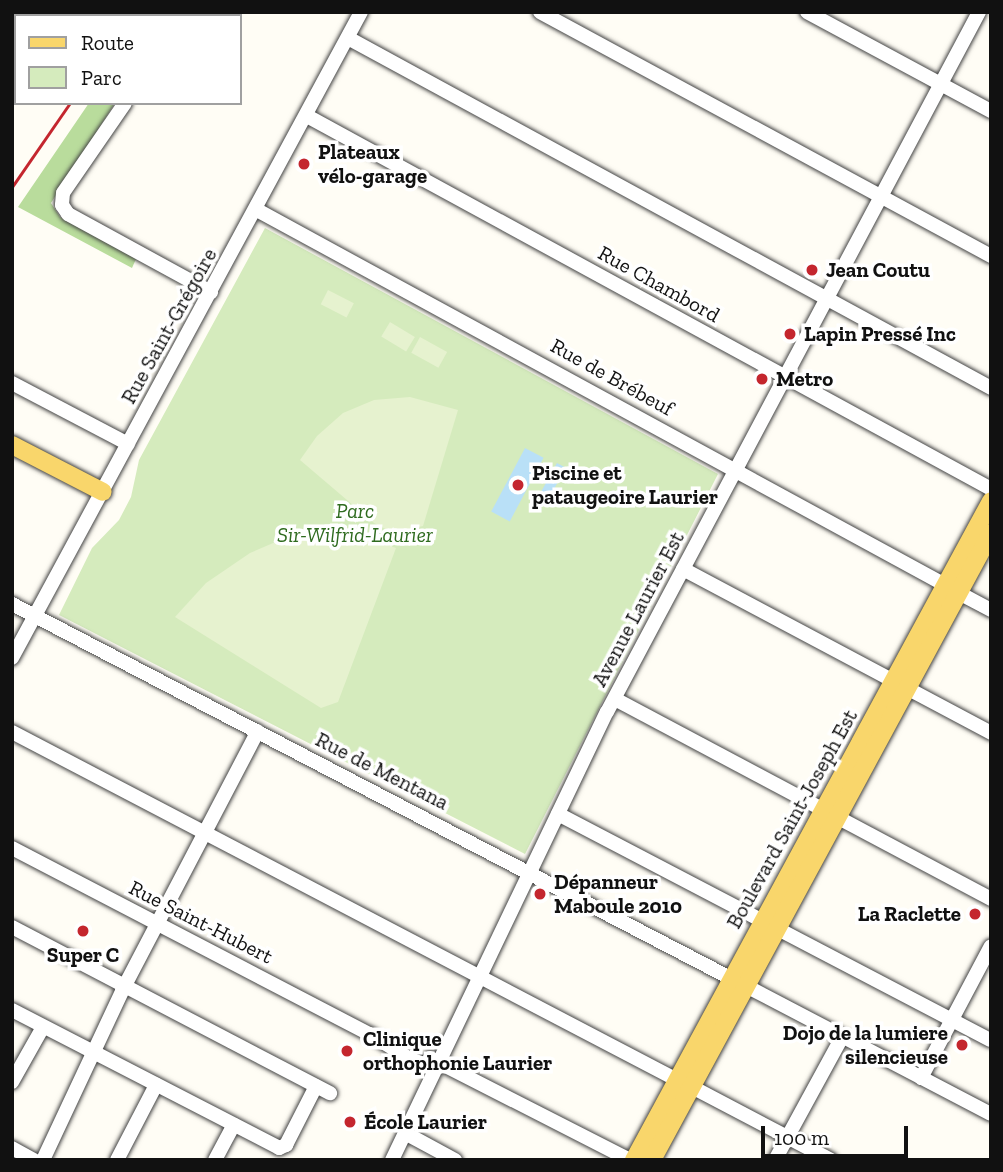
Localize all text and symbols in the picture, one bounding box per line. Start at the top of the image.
legend [14,14,242,105]
text: Route [81,30,134,55]
text: Parc [81,65,122,90]
place label: Plateaux vélo-garage [318,139,427,189]
marker: Plateaux vélo-garage [296,156,312,172]
street label: Rue Chambord [594,240,724,328]
street label: Rue Saint-Grégoire [116,244,222,408]
place label: Jean Coutu [826,257,930,283]
marker: Jean Coutu [804,262,820,278]
place label: Lapin Pressé Inc [804,321,956,347]
marker: Lapin Pressé Inc [782,326,798,342]
street label: Rue de Brébeuf [546,333,678,421]
place label: Metro [776,366,833,392]
marker: Metro [754,371,770,387]
place label: Piscine et pataugeoire Laurier [532,460,718,510]
marker: Piscine et pataugeoire Laurier [510,477,526,493]
park label: Parc Sir-Wilfrid-Laurier [277,498,433,548]
street label: Avenue Laurier Est [586,527,690,691]
street label: Boulevard Saint-Joseph Est [721,705,863,933]
street label: Rue de Mentana [311,727,453,815]
place label: Dépanneur Maboule 2010 [554,869,682,919]
street label: Rue Saint-Hubert [125,875,277,969]
marker: Dépanneur Maboule 2010 [532,886,548,902]
place label: La Raclette [858,901,961,927]
marker: La Raclette [967,906,983,922]
marker: Super C [75,923,91,939]
place label: Super C [47,942,119,968]
place label: Dojo de la lumiere silencieuse [783,1020,948,1070]
place label: Clinique orthophonie Laurier [363,1026,552,1076]
marker: Dojo de la lumiere silencieuse [954,1037,970,1053]
marker: Clinique orthophonie Laurier [337,1041,357,1061]
place label: École Laurier [364,1109,487,1135]
scale bar [765,1112,912,1156]
marker: École Laurier [342,1114,358,1130]
text: 100 m [774,1125,829,1150]

